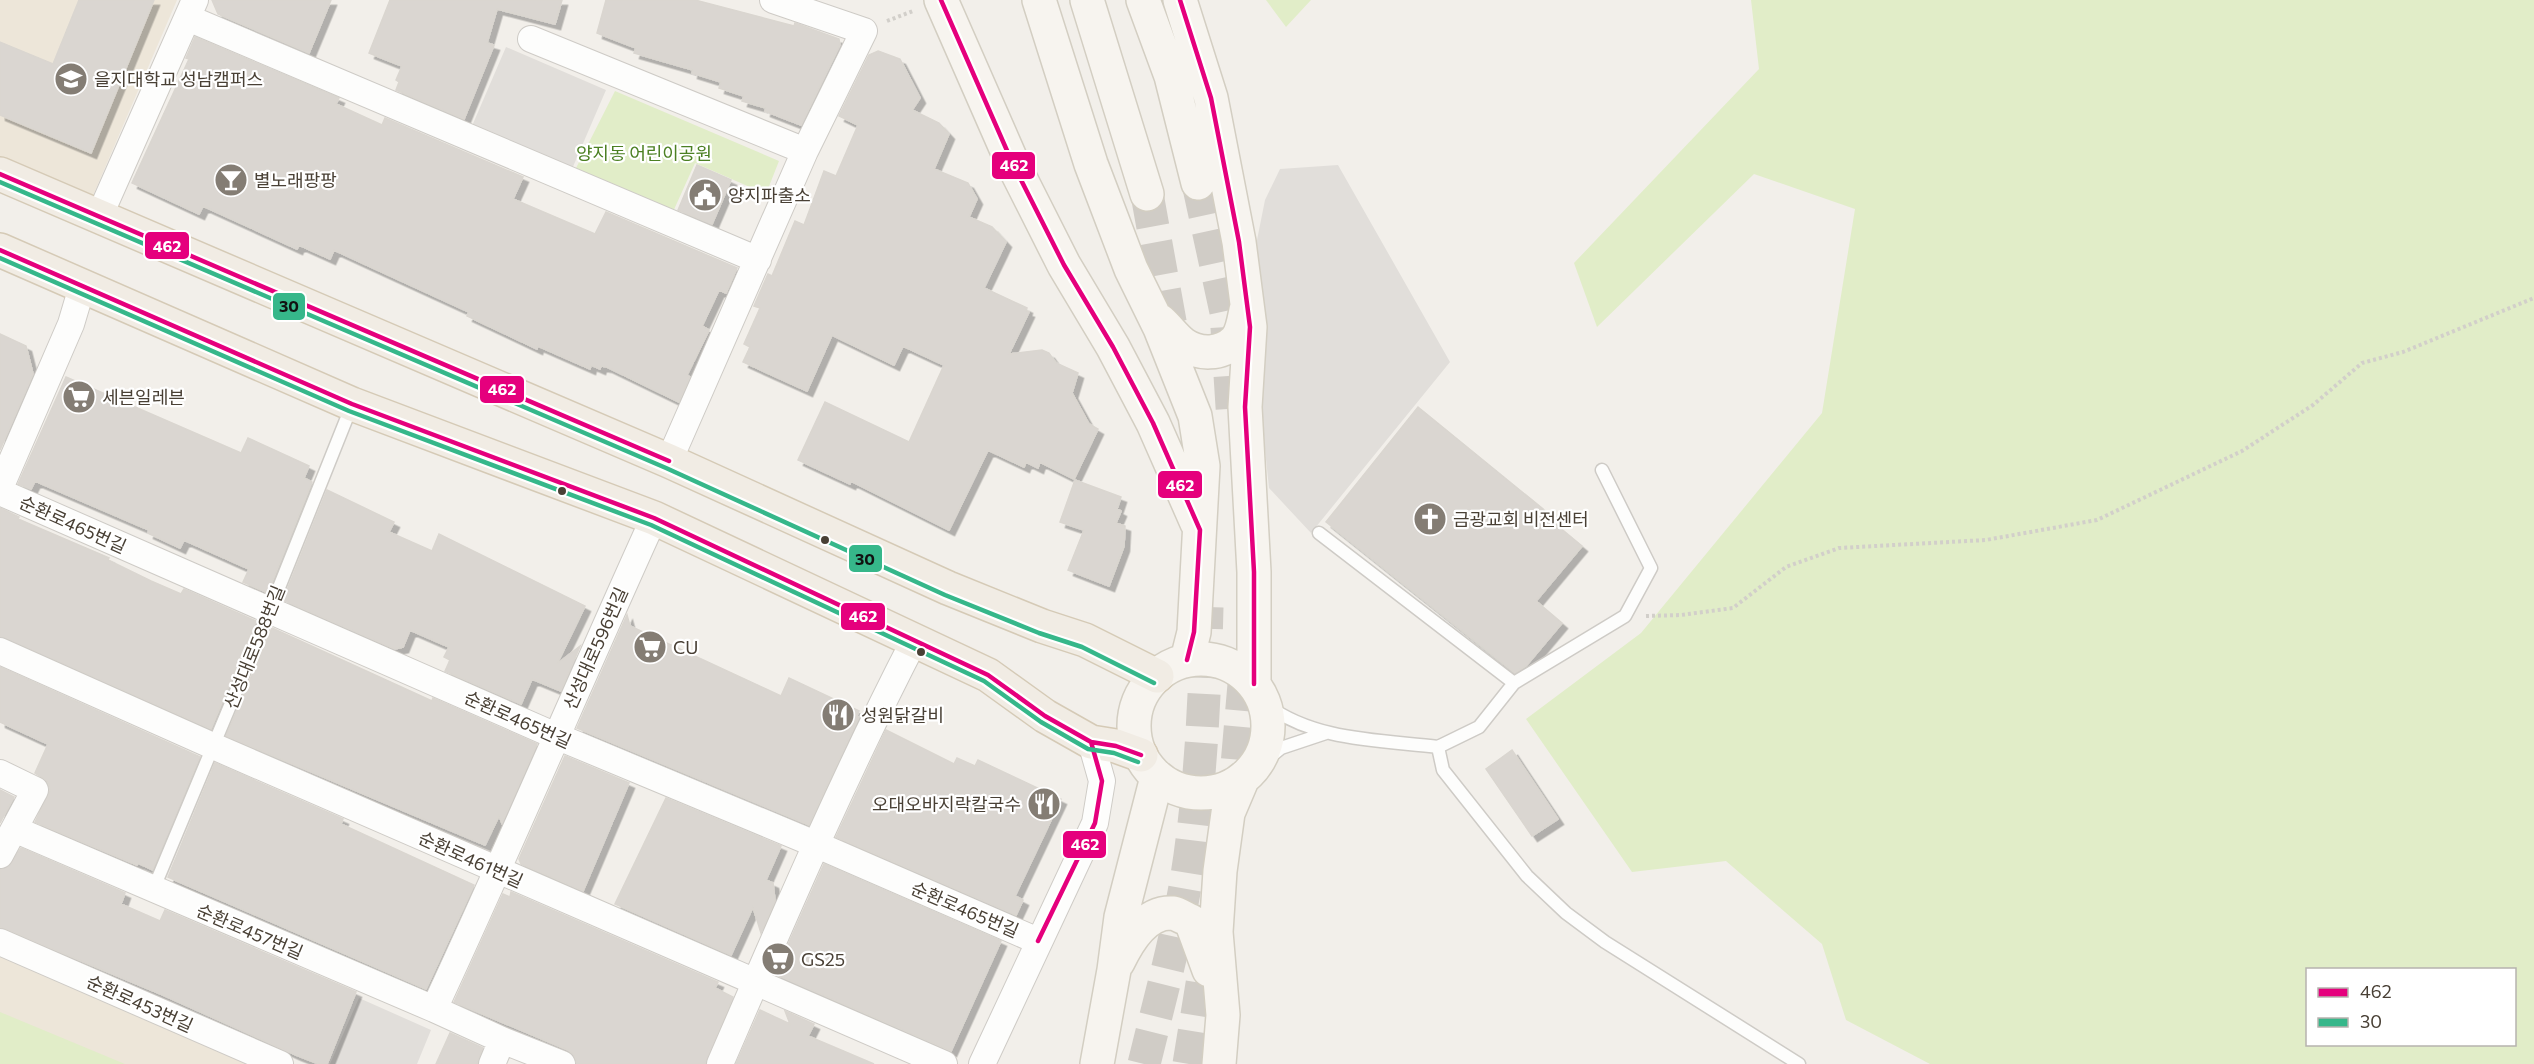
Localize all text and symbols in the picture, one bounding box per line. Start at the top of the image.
school or university icon: 을지대학교 성남캠퍼스 [53,61,89,97]
place label: 을지대학교 성남캠퍼스 [94,68,263,90]
park label: 양지동 어린이공원 [576,142,712,164]
line badge: 462 [991,151,1036,180]
text: 462 [1000,155,1028,174]
bar icon: 별노래팡팡 [213,162,249,198]
place label: 별노래팡팡 [254,169,337,191]
public building icon: 양지파출소 [687,177,723,213]
place label: 양지파출소 [728,184,811,206]
line badge: 462 [144,231,190,260]
text: 462 [153,236,181,255]
line badge: 30 [272,292,306,321]
text: 30 [279,296,299,315]
line badge: 462 [479,375,525,404]
supermarket icon: 세븐일레븐 [61,379,97,415]
text: 462 [488,379,516,398]
place label: 세븐일레븐 [102,386,185,408]
line badge: 462 [1157,470,1203,499]
text: 462 [1166,475,1194,494]
unlabelled marker [556,485,568,497]
street label: 순환로465번길 [16,491,130,557]
church icon: 금광교회 비전센터 [1412,501,1448,537]
place label: 금광교회 비전센터 [1453,508,1589,530]
unlabelled marker [819,534,831,546]
line badge: 30 [848,544,883,573]
text: 30 [855,549,875,568]
street label: 산성대로588번길 [219,582,289,712]
street label: 산성대로596번길 [558,583,632,713]
line badge: 462 [840,602,886,631]
text: 462 [849,606,877,625]
supermarket icon: CU [632,629,668,665]
place label: CU [673,636,698,658]
unlabelled marker [915,646,927,658]
street label: 순환로465번길 [461,686,575,752]
restaurant icon: 성원닭갈비 [820,697,856,733]
place label: 성원닭갈비 [861,704,944,726]
restaurant icon: 오대오바지락칼국수 [1026,786,1062,822]
place label: 오대오바지락칼국수 [872,793,1021,815]
street label: 순환로461번길 [415,826,527,892]
line badge: 462 [1062,830,1107,859]
text: 462 [1071,834,1099,853]
street label: 순환로465번길 [908,876,1022,942]
street label: 순환로457번길 [193,899,307,963]
supermarket icon: GS25 [760,941,796,977]
place label: GS25 [801,948,845,970]
legend [2306,968,2516,1046]
street label: 순환로453번길 [83,970,197,1036]
text: 462 [2360,980,2392,1002]
text: 30 [2360,1010,2382,1032]

